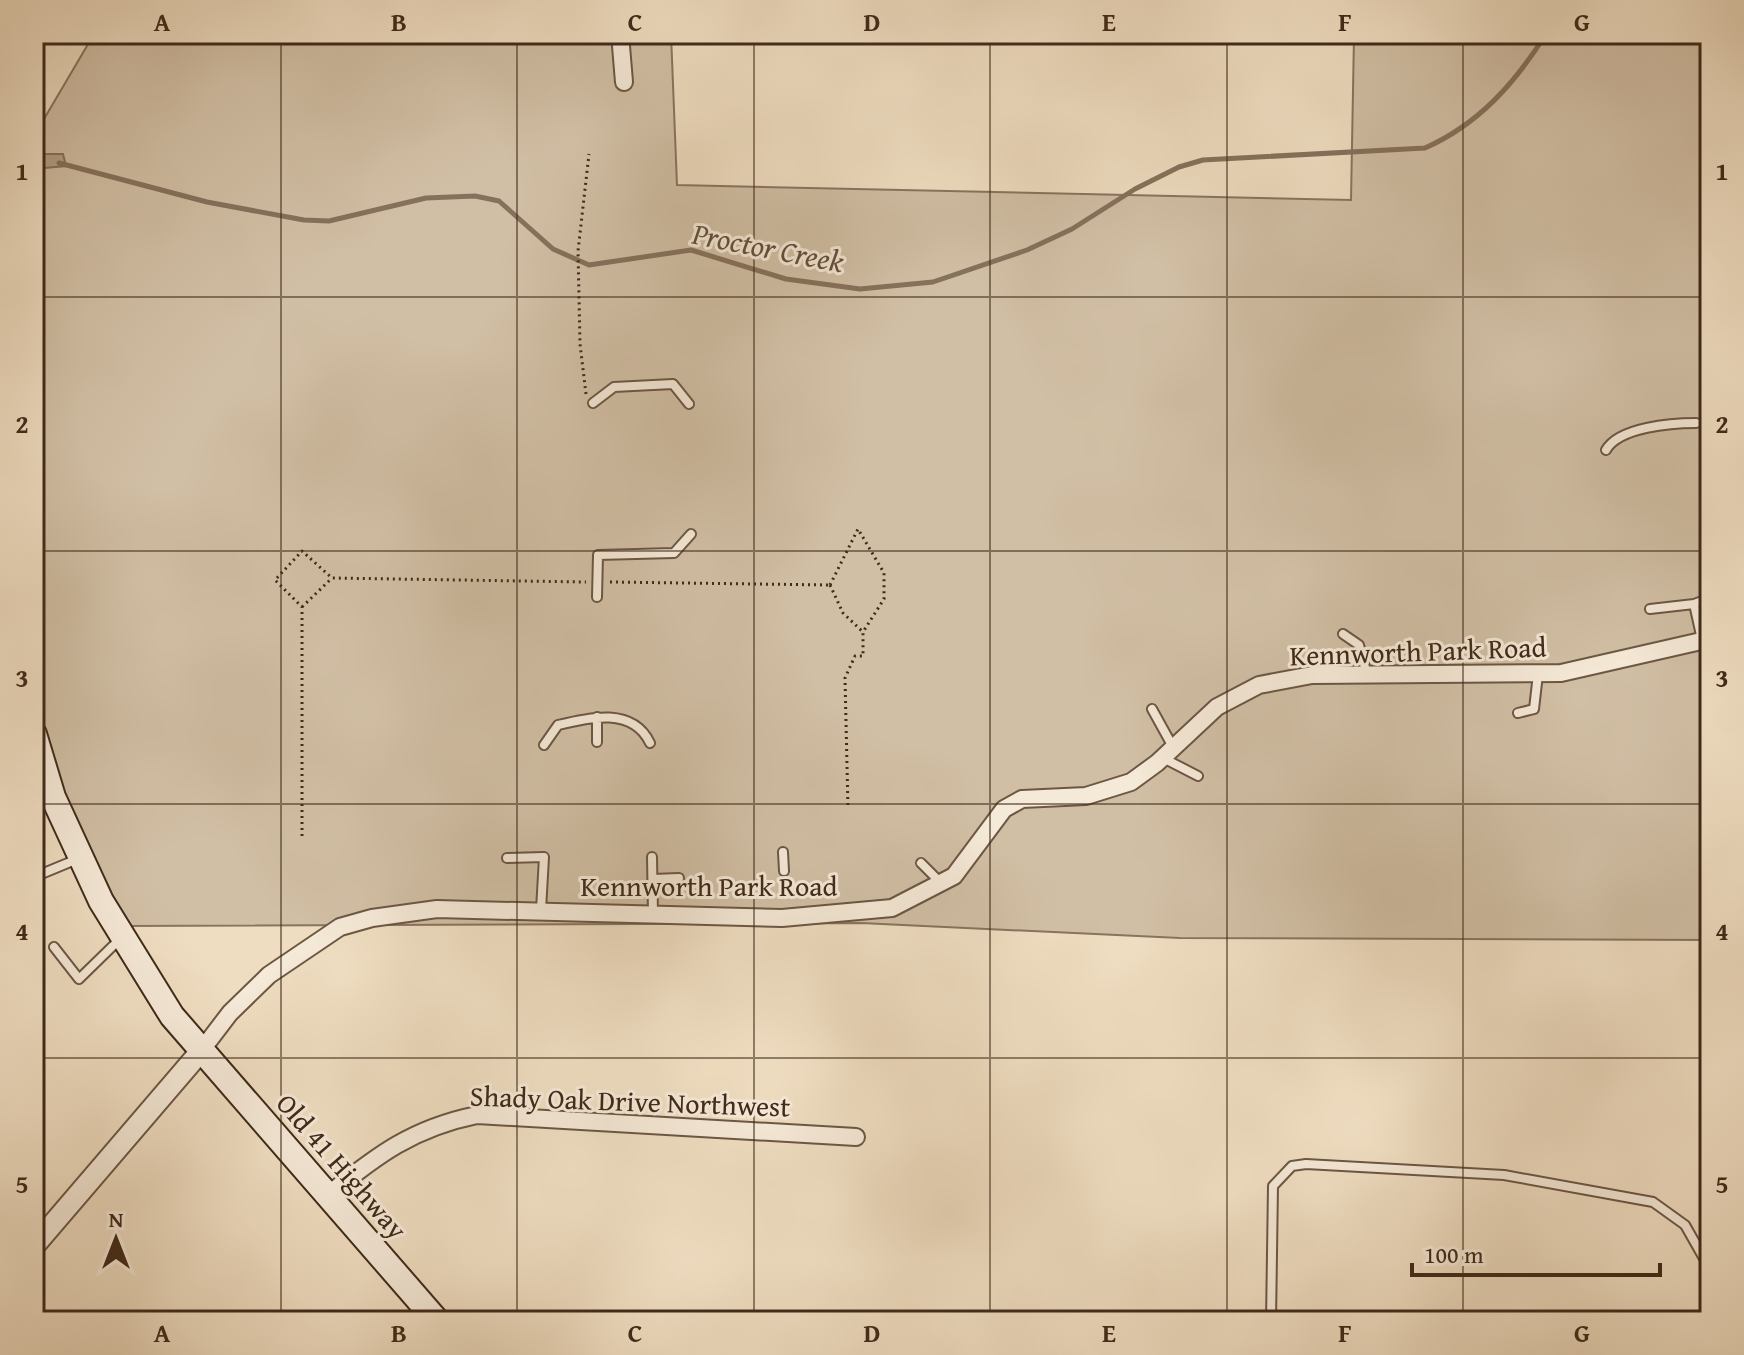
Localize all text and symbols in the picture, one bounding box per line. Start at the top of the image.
text: A [154,2,171,41]
text: B [391,2,407,41]
text: C [628,2,642,41]
text: D [864,2,880,41]
text: E [1102,2,1116,41]
text: F [1338,2,1352,41]
text: G [1574,2,1590,41]
text: 1 [15,151,29,190]
text: 1 [1715,151,1729,190]
water label: Proctor Creek [688,211,848,283]
text: 2 [15,404,29,443]
text: 2 [1715,404,1729,443]
street label: Kennworth Park Road [1289,626,1547,675]
text: 3 [15,658,29,697]
text: 3 [1715,658,1729,697]
street label: Kennworth Park Road [580,865,838,906]
text: 4 [15,911,29,950]
text: 4 [1715,911,1729,950]
street label: Shady Oak Drive Northwest [469,1074,791,1127]
street label: Old 41 Highway [267,1084,418,1248]
text: 5 [15,1164,29,1203]
text: 5 [1715,1164,1729,1203]
north arrow [76,1199,156,1279]
text: N [109,1203,124,1235]
scale bar [1412,1227,1660,1277]
text: 100 m [1424,1237,1484,1272]
text: A [154,1313,171,1352]
text: B [391,1313,407,1352]
text: C [628,1313,642,1352]
text: D [864,1313,880,1352]
text: E [1102,1313,1116,1352]
text: F [1338,1313,1352,1352]
text: G [1574,1313,1590,1352]

